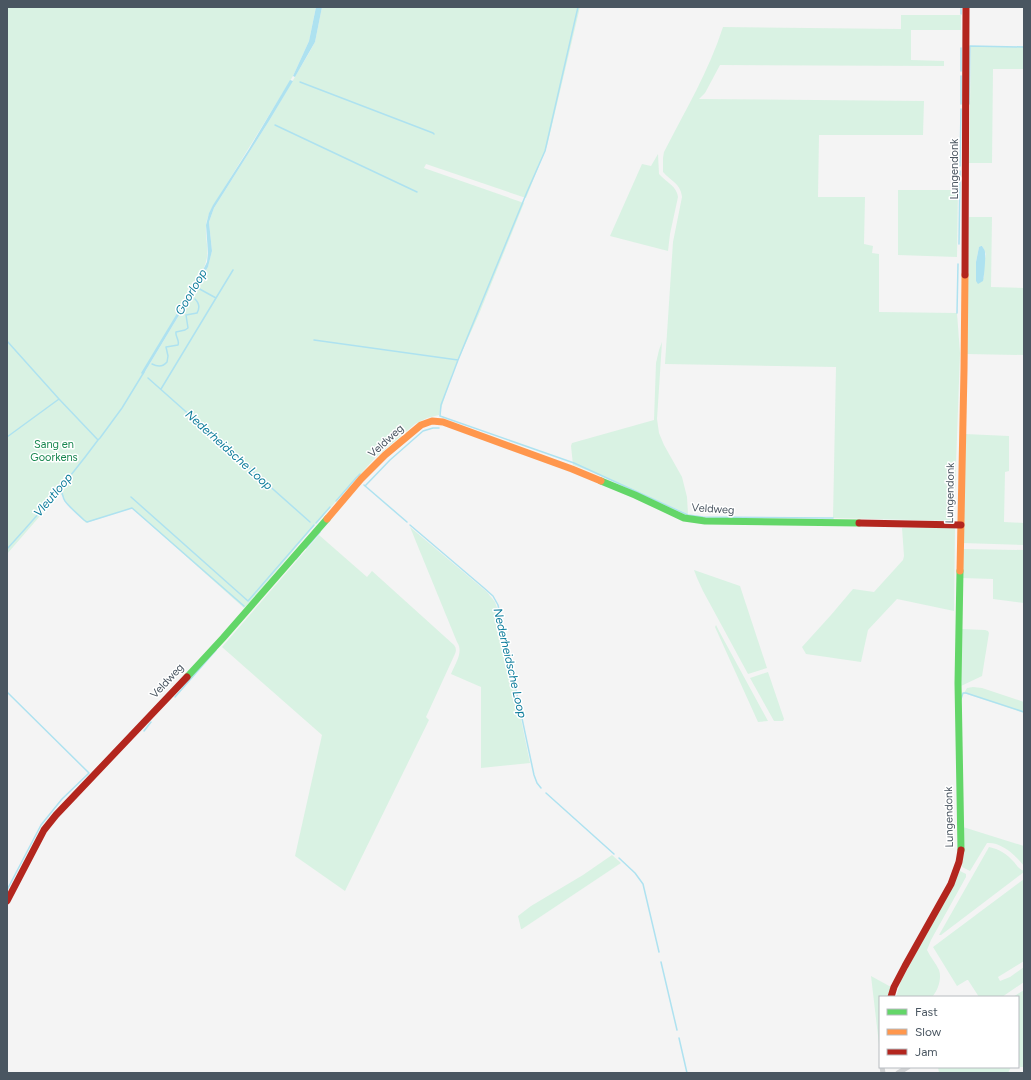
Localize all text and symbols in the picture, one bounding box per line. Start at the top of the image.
street label: Lungendonk [948,138,961,199]
water label: Goorloop [172,266,210,318]
water label: Nederheidsche Loop [183,407,275,493]
street label: Veldweg [366,422,406,460]
park label: Sang en Goorkens [30,438,78,464]
street label: Lungendonk [943,462,957,524]
water label: Vleutloop [31,470,75,520]
street label: Veldweg [691,501,735,517]
water label: Nederheidsche Loop [491,607,529,719]
street label: Veldweg [148,661,186,701]
street label: Lungendonk [942,786,956,848]
legend [879,996,1019,1068]
text: Fast [915,1005,938,1019]
text: Slow [915,1025,942,1039]
text: Jam [915,1045,938,1059]

